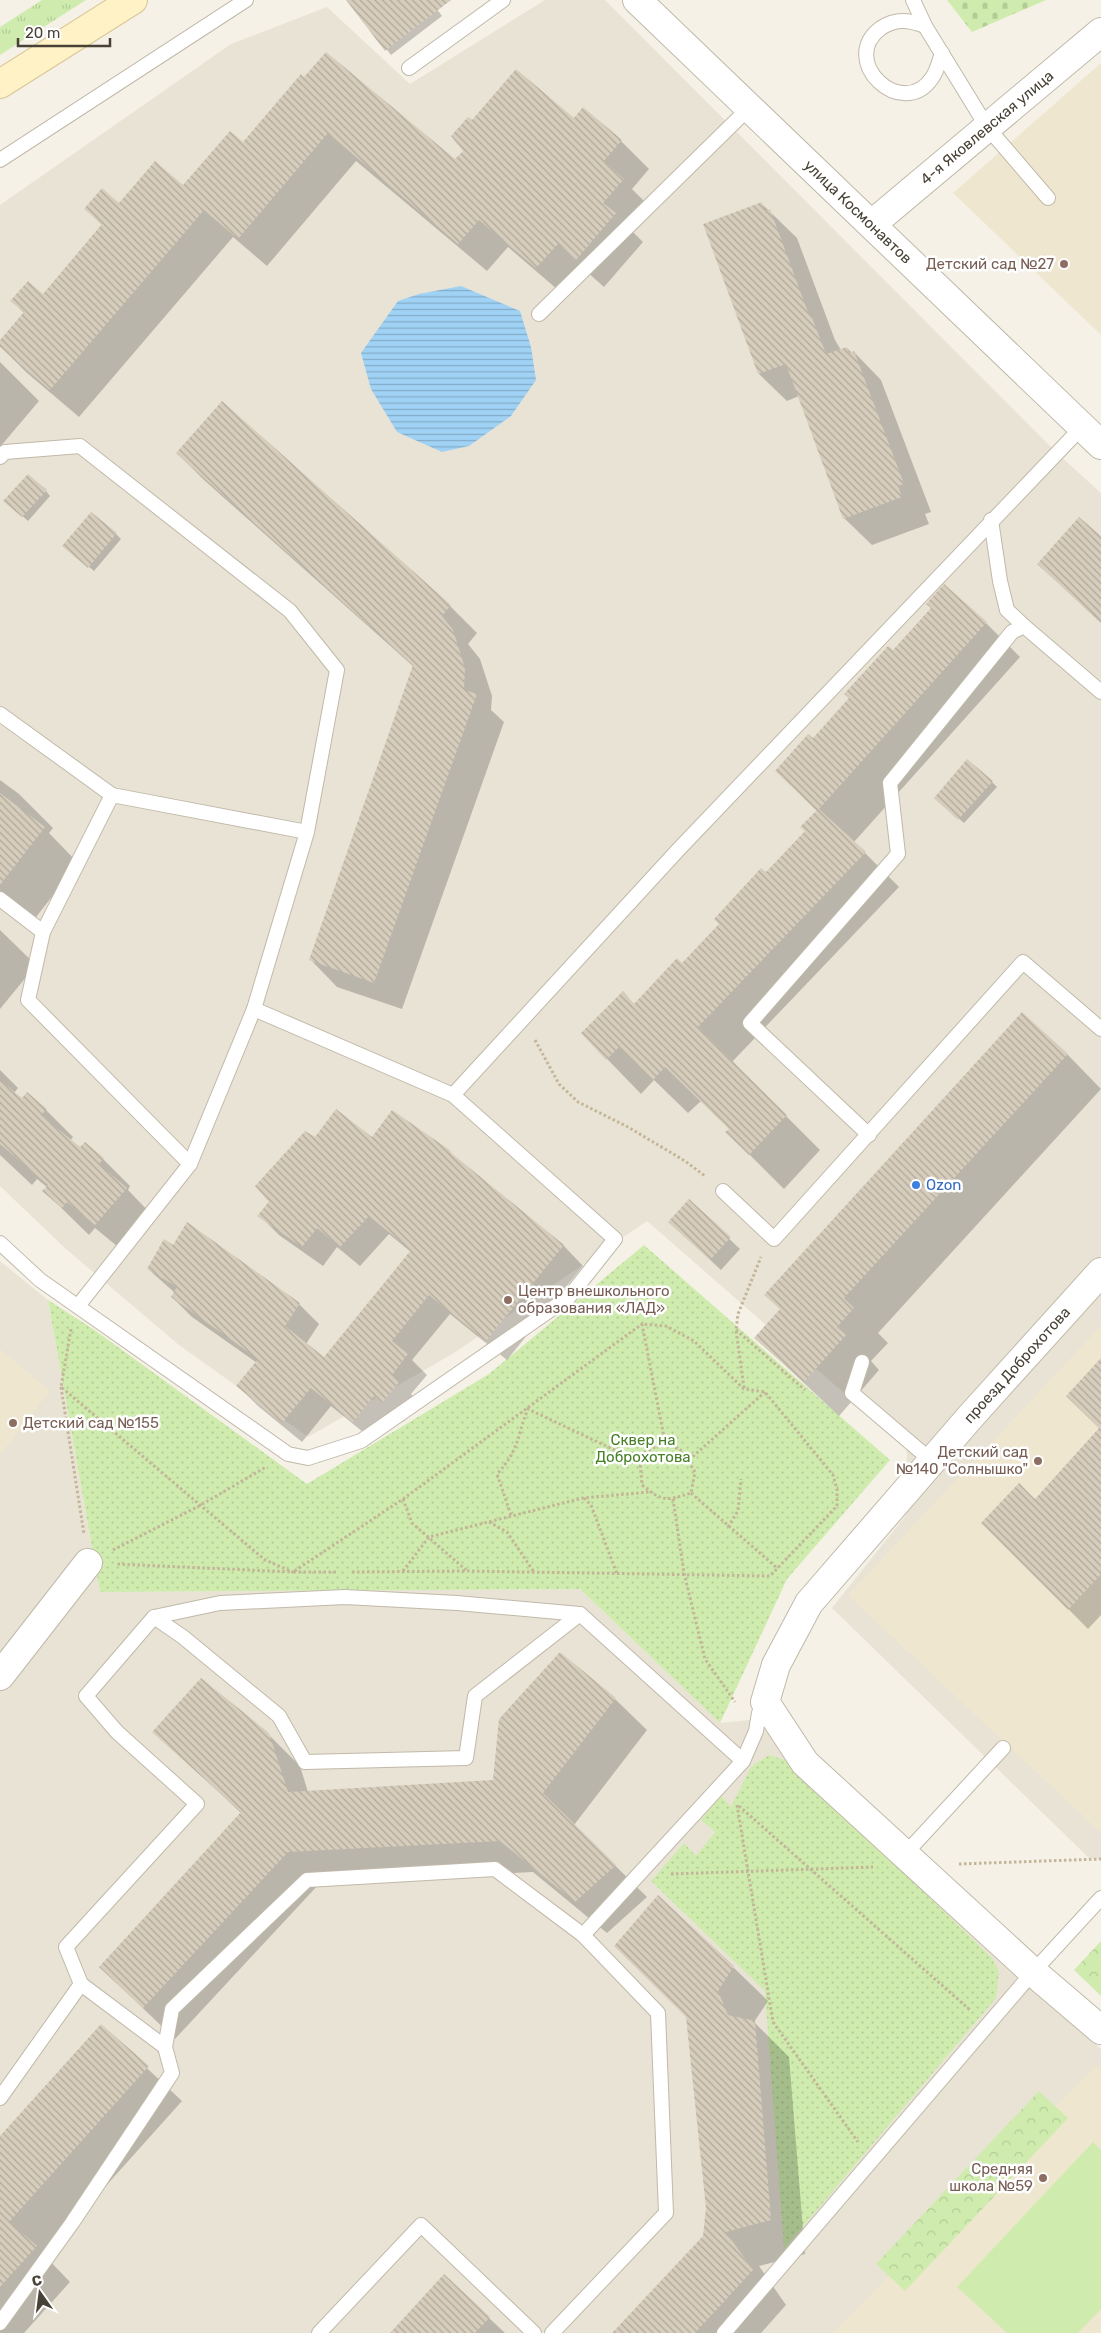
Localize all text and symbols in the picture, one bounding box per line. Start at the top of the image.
scale bar [18,15,110,47]
text: 20 m [25,24,60,42]
street label: 4-я Яковлевская улица [917,67,1057,189]
street label: улица Космонавтов [800,156,915,268]
place label: Детский сад №27 [926,255,1054,273]
marker: Детский сад №27 [1058,258,1070,270]
place label: Ozon [926,1176,961,1194]
marker: Ozon [910,1179,922,1191]
place label: Центр внешкольного образования «ЛАД» [518,1282,670,1317]
marker: Центр внешкольного образования «ЛАД» [502,1294,514,1306]
street label: проезд Доброхотова [960,1303,1074,1427]
place label: Детский сад №155 [23,1414,159,1432]
marker: Детский сад №155 [7,1417,19,1429]
park label: Сквер на Доброхотова [595,1431,691,1466]
place label: Детский сад №140 "Солнышко" [896,1443,1028,1478]
marker: Детский сад №140 "Солнышко" [1032,1455,1044,1467]
place label: Средняя школа №59 [949,2160,1033,2195]
marker: Средняя школа №59 [1037,2172,1049,2184]
north arrow [15,2268,65,2318]
text: С [30,2271,44,2290]

